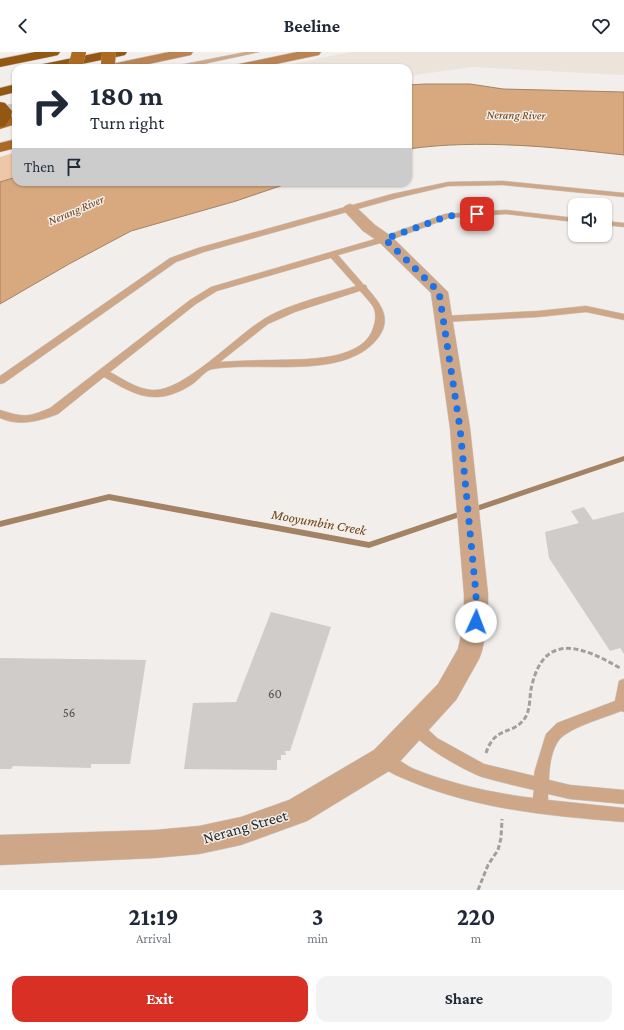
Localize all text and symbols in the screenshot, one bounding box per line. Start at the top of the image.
icon: back [12,15,34,37]
icon: heart [590,15,612,37]
text: Beeline [284,16,340,36]
icon: right [24,80,76,132]
text: 180 m [90,80,163,111]
water label: Nerang River [486,107,546,123]
text: Turn right [90,113,164,133]
icon: arrive [63,156,85,178]
text: Then [24,159,55,175]
water label: Nerang River [46,192,107,228]
pin [460,197,494,231]
map controls [568,198,612,242]
button: sound [568,198,612,242]
icon: arrive [466,203,488,225]
water label: Mooyumbin Creek [269,506,369,538]
position arrow [455,601,497,643]
house number: 60 [268,686,282,701]
house number: 56 [63,705,75,720]
street label: Nerang Street [201,806,290,848]
text: 21:19 [129,903,179,930]
text: 3 [312,903,323,930]
text: 220 [457,903,495,930]
text: Arrival [136,931,171,946]
text: min [307,931,328,946]
text: m [471,931,481,946]
button: Exit [12,976,308,1022]
button: Share [316,976,612,1022]

